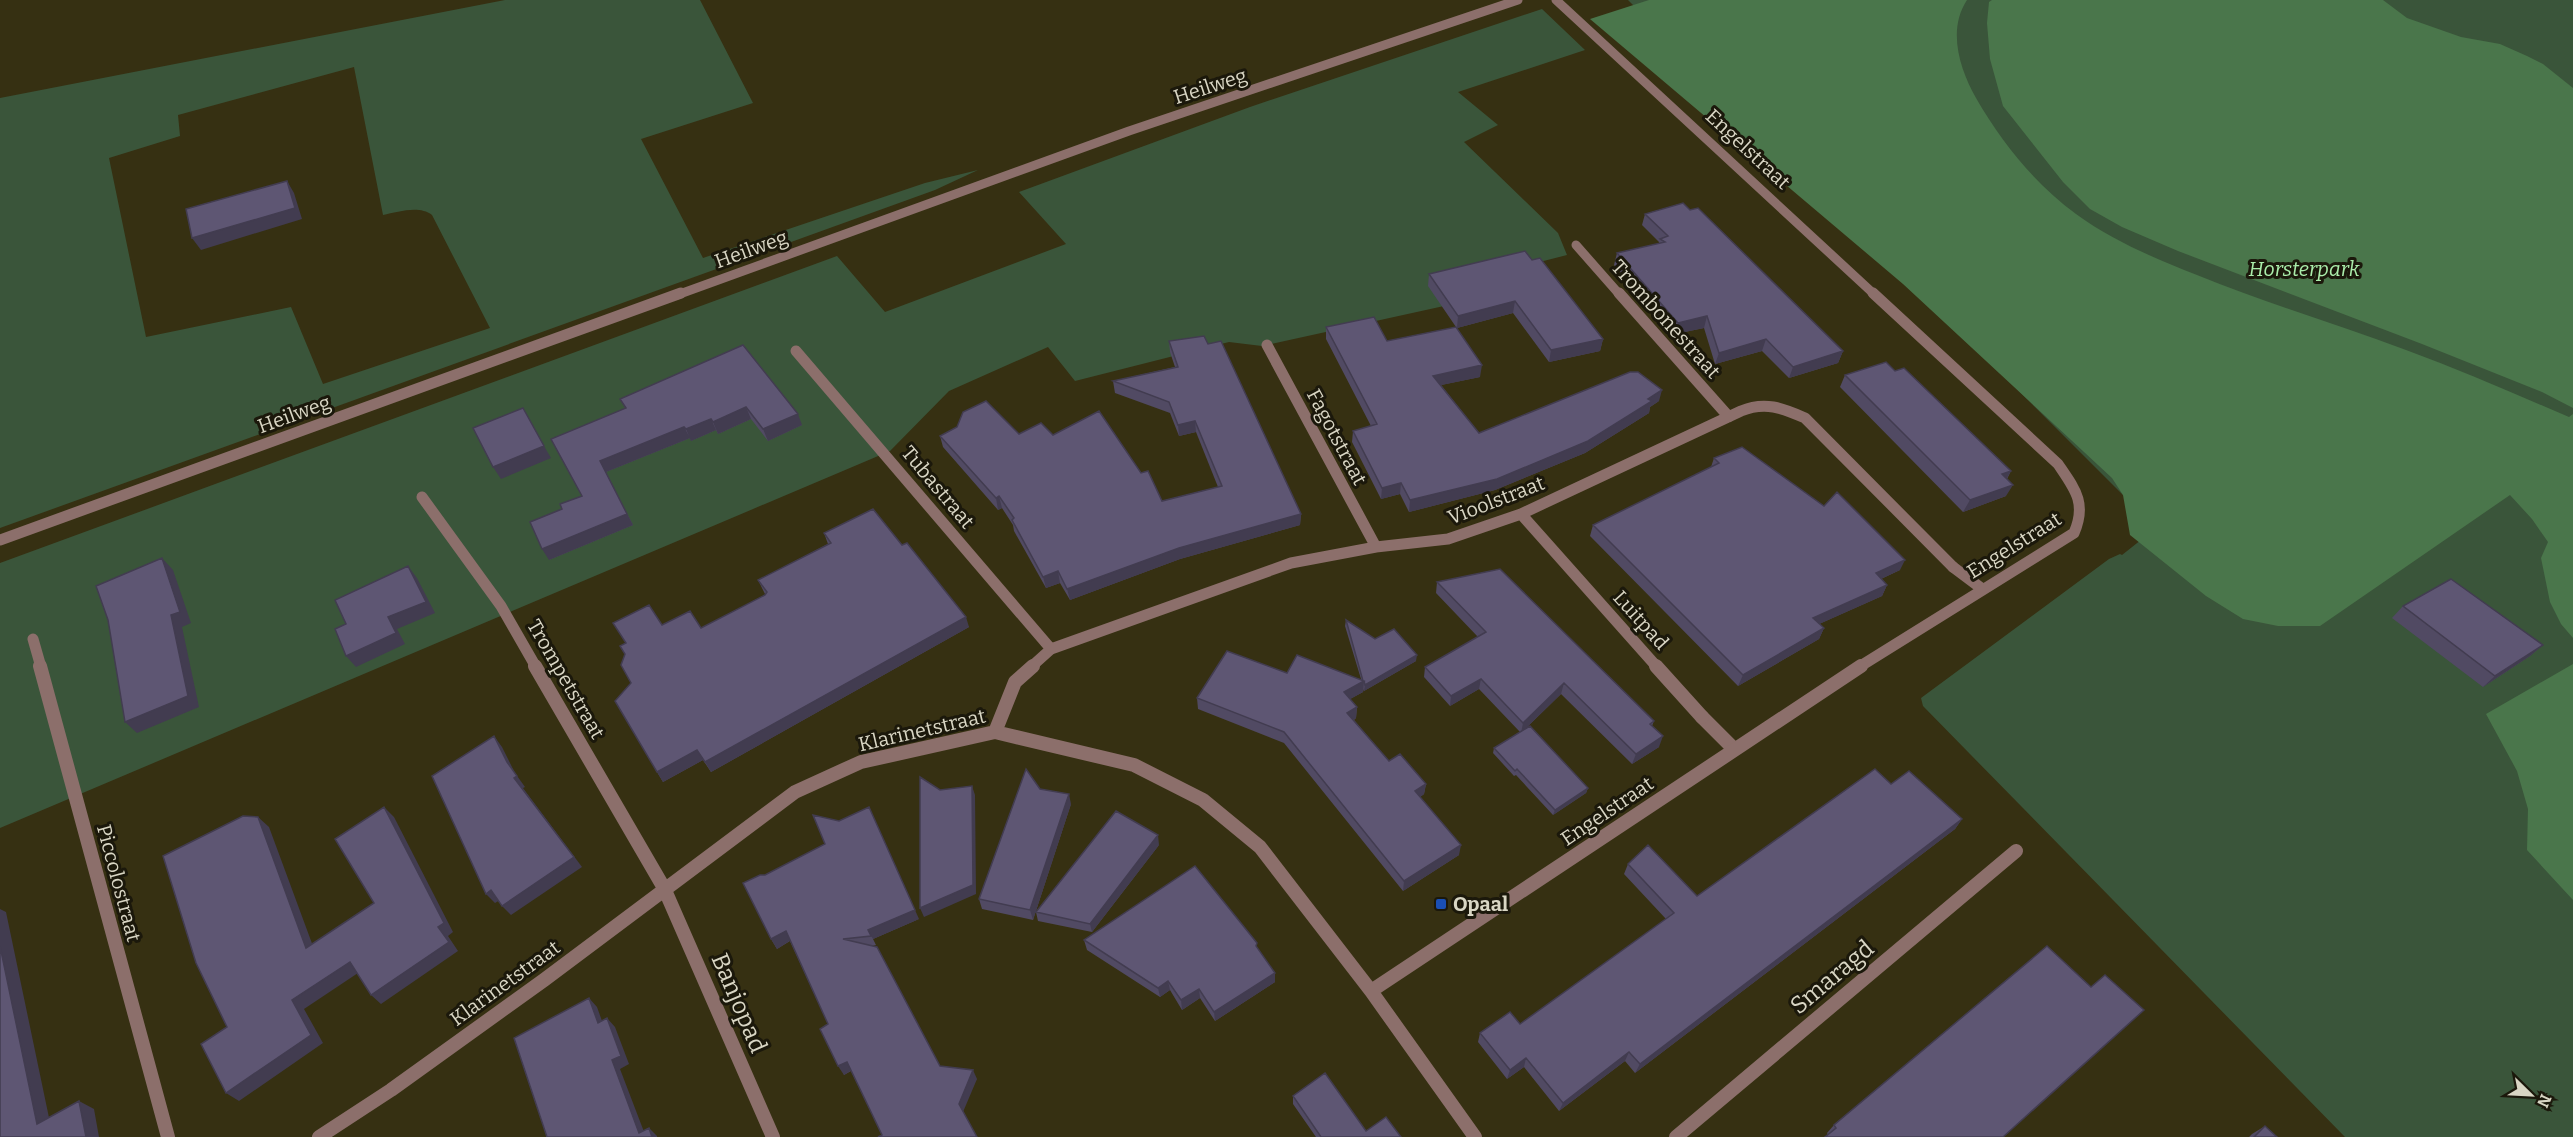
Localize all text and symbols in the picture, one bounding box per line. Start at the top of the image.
street label: Heilweg [1170,63,1250,109]
street label: Engelstraat [1701,104,1795,194]
street label: Heilweg [711,225,791,273]
street label: Trombonestraat [1607,255,1725,383]
park label: Horsterpark [2249,257,2360,281]
street label: Fagotstraat [1302,385,1372,489]
street label: Heilweg [254,390,334,438]
street label: Tubastraat [897,441,979,533]
street label: Vioolstraat [1444,471,1548,529]
street label: Engelstraat [1962,507,2066,583]
street label: Luitpad [1608,586,1674,655]
street label: Trompetstraat [522,615,610,743]
street label: Klarinetstraat [856,704,988,756]
street label: Engelstraat [1556,771,1658,851]
street label: Piccolostraat [92,822,146,944]
place label: Opaal [1453,892,1508,916]
marker: Opaal [1434,897,1448,911]
street label: Smaragd [1785,934,1879,1020]
street label: Klarinetstraat [445,935,565,1031]
street label: Banjopad [706,949,772,1057]
north arrow [2501,1065,2561,1125]
text: N [2533,1091,2555,1110]

